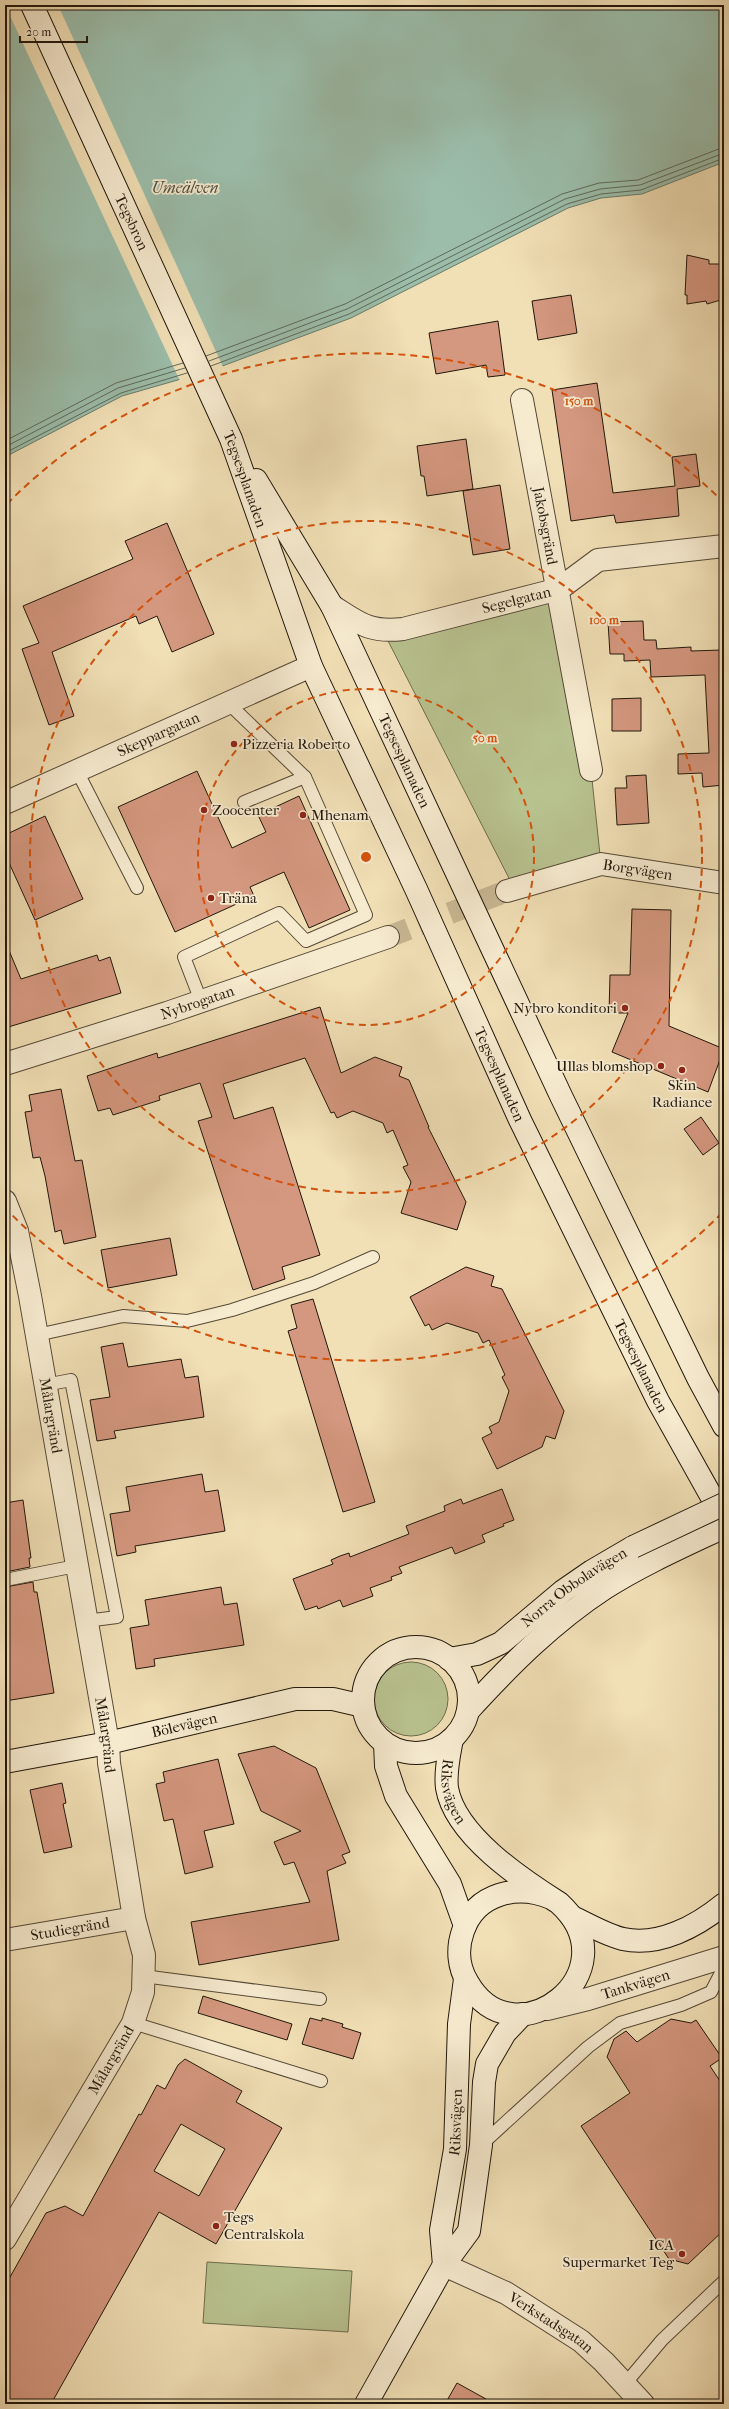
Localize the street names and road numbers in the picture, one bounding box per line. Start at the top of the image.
street label: Tegsbron [111,191,152,254]
street label: Tegsesplanaden [219,428,271,530]
street label: Jakobsgränd [529,484,562,567]
street label: Segelgatan [480,582,553,617]
street label: Skeppargatan [114,708,203,761]
street label: Tegsesplanaden [375,711,434,811]
street label: Borgvägen [602,855,674,884]
street label: Nybrogatan [158,981,237,1023]
street label: Tegsesplanaden [470,1024,529,1125]
street label: Tegsesplanaden [610,1316,672,1416]
street label: Målargränd [35,1376,66,1456]
street label: Norra Obbolavägen [518,1543,630,1631]
street label: Målargränd [91,1696,120,1775]
street label: Bölevägen [149,1709,219,1742]
street label: Riksvägen [437,1758,470,1828]
street label: Studiegränd [29,1913,112,1944]
street label: Tankvägen [599,1965,672,2003]
street label: Målargränd [84,2022,138,2098]
street label: Riksvägen [445,2088,466,2157]
street label: Verkstadsgatan [505,2288,597,2357]

